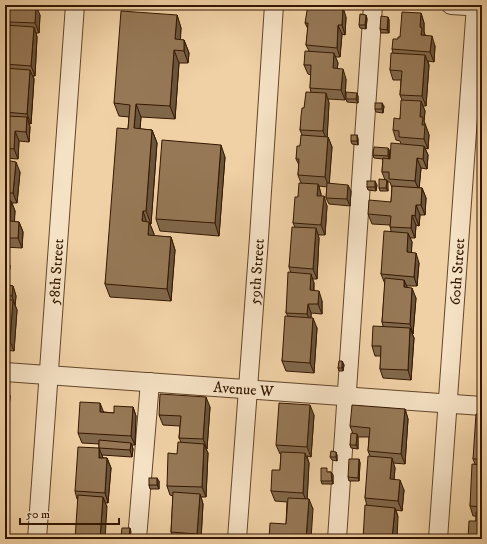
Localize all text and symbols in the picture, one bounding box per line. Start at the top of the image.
street label: 60th Street [445,237,469,306]
street label: 58th Street [44,238,68,305]
street label: 59th Street [245,238,268,306]
street label: Avenue W [213,377,274,401]
scale bar [20,500,119,526]
text: 50 m [26,507,50,522]

